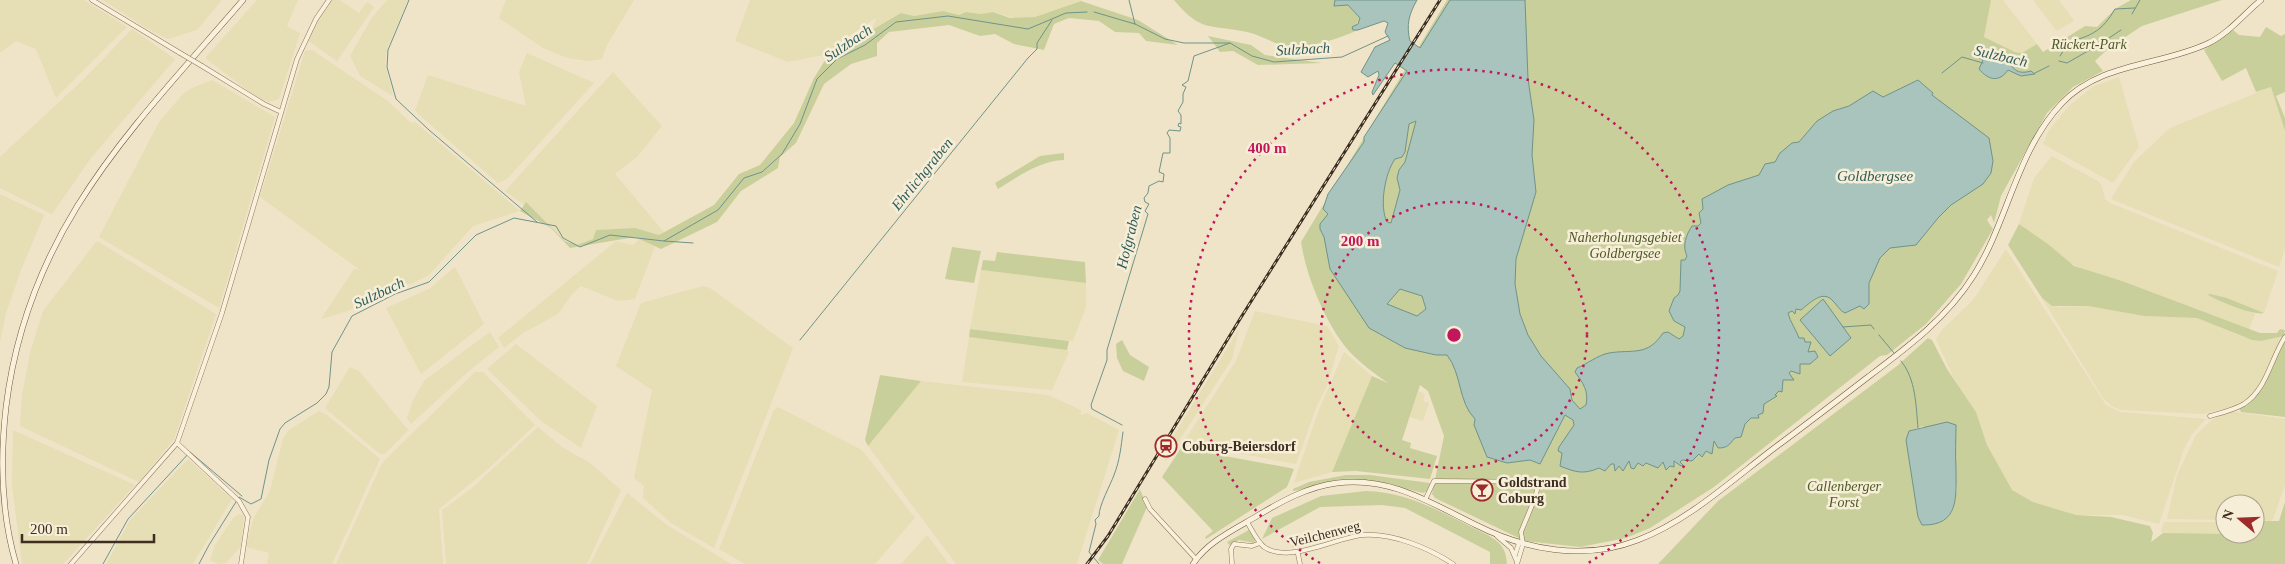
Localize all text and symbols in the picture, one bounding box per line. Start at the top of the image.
water label: Sulzbach [821,21,875,65]
park label: Rückert-Park [2050,37,2127,52]
water label: Sulzbach [1276,40,1330,58]
water label: Sulzbach [1973,42,2029,70]
water label: Ehrlichgraben [888,135,956,214]
text: 400 m [1248,140,1287,156]
water label: Goldbergsee [1837,168,1913,184]
water label: Hofgraben [1113,204,1145,271]
park label: Naherholungsgebiet Goldbergsee [1567,230,1683,261]
text: 200 m [1341,233,1380,249]
water label: Sulzbach [351,274,407,312]
centre of rings [1445,326,1463,344]
station icon: Coburg-Beiersdorf [1154,434,1178,458]
place label: Coburg-Beiersdorf [1182,439,1296,454]
place label: Goldstrand Coburg [1498,475,1567,506]
bar icon: Goldstrand Coburg [1470,478,1494,502]
park label: Callenberger Forst [1807,479,1882,510]
north arrow [2215,494,2265,544]
text: N [2219,508,2237,522]
scale bar [22,512,155,544]
street label: Veilchenweg [1288,518,1362,550]
text: 200 m [30,521,68,537]

